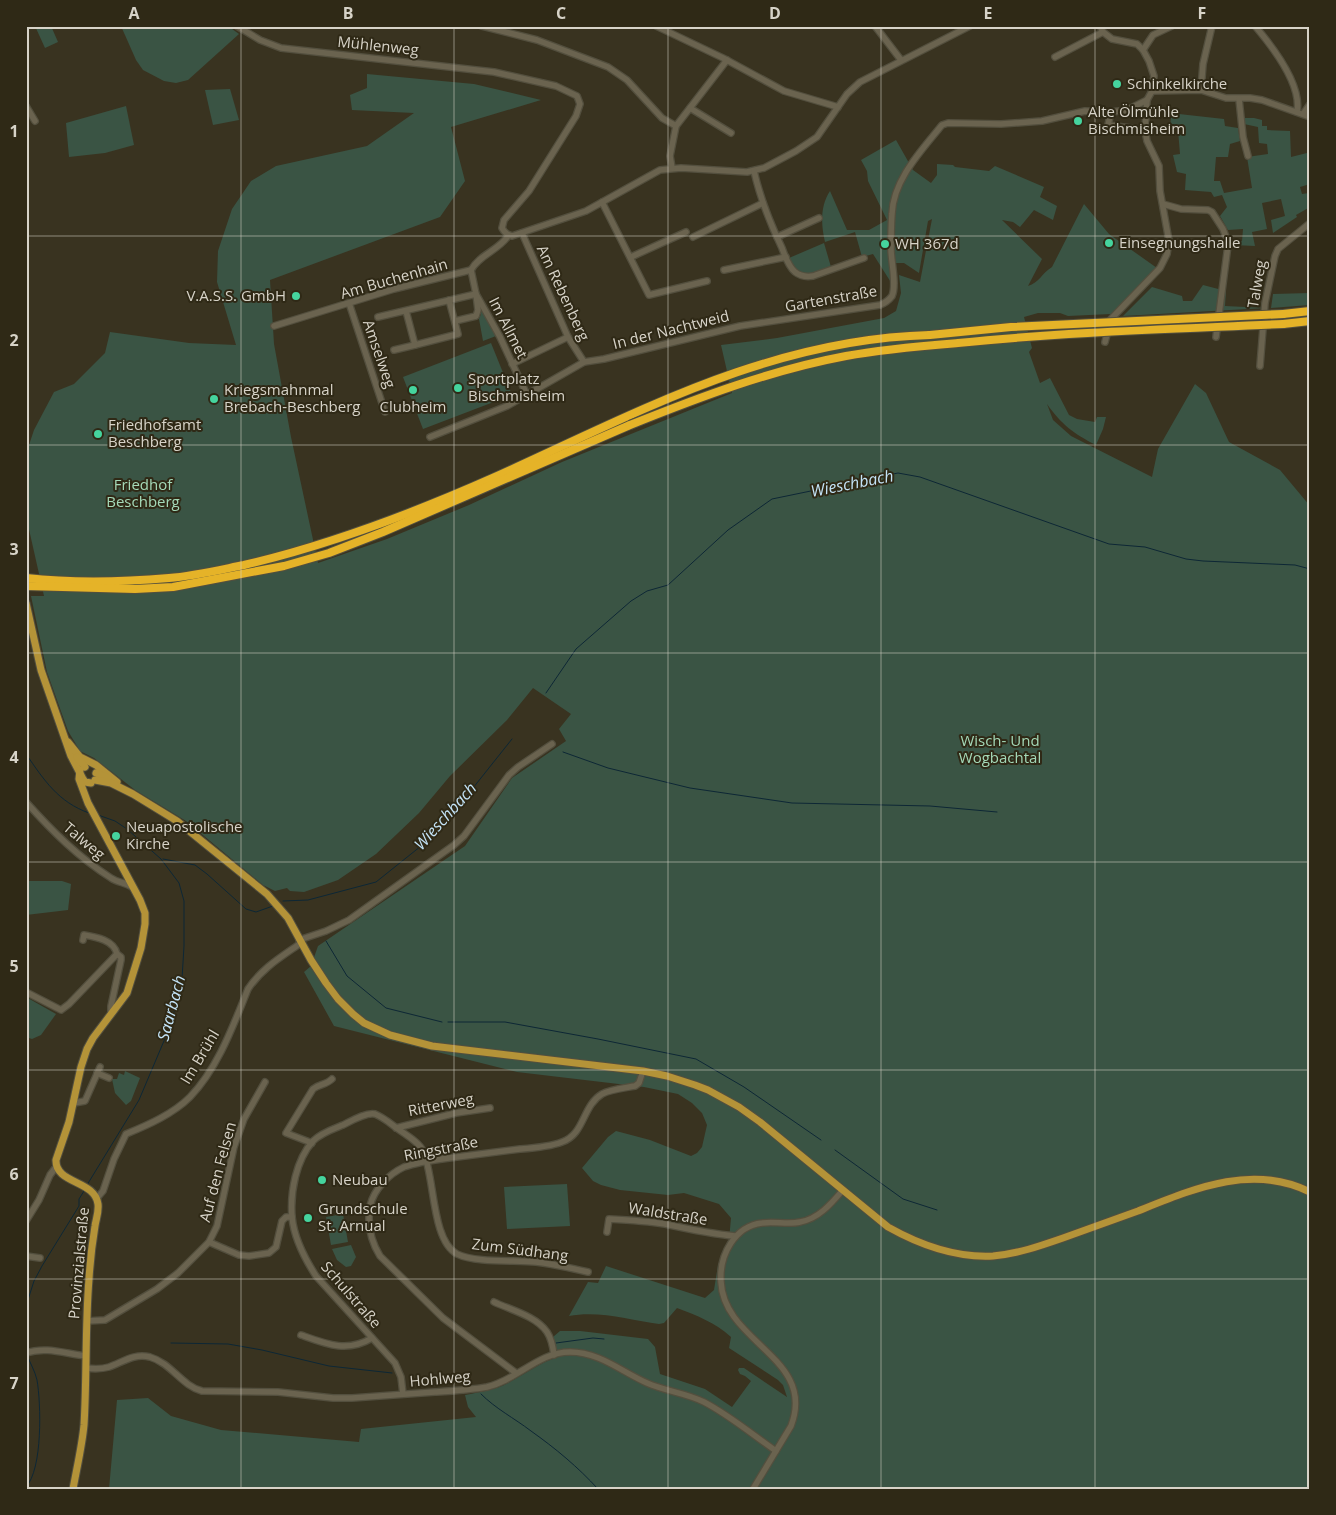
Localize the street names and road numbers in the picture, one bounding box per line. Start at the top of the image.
street label: Mühlenweg [337,31,420,59]
street label: Am Rebenberg [533,241,595,344]
street label: Am Buchenhain [338,253,450,303]
street label: Talweg [1242,258,1270,309]
street label: Gartenstraße [783,280,878,316]
street label: Im Allmet [485,293,533,362]
street label: In der Nachtweid [610,305,731,353]
street label: Amselweg [359,317,401,390]
street label: Talweg [60,817,110,864]
street label: Im Brühl [175,1026,223,1087]
street label: Ritterweg [406,1088,475,1120]
street label: Auf den Felsen [194,1119,240,1224]
street label: Ringstraße [402,1131,480,1165]
street label: Waldstraße [627,1197,709,1229]
street label: Provinzialstraße [63,1206,93,1320]
street label: Zum Südhang [471,1233,570,1265]
street label: Schulstraße [317,1257,386,1332]
street label: Hohlweg [409,1365,471,1391]

